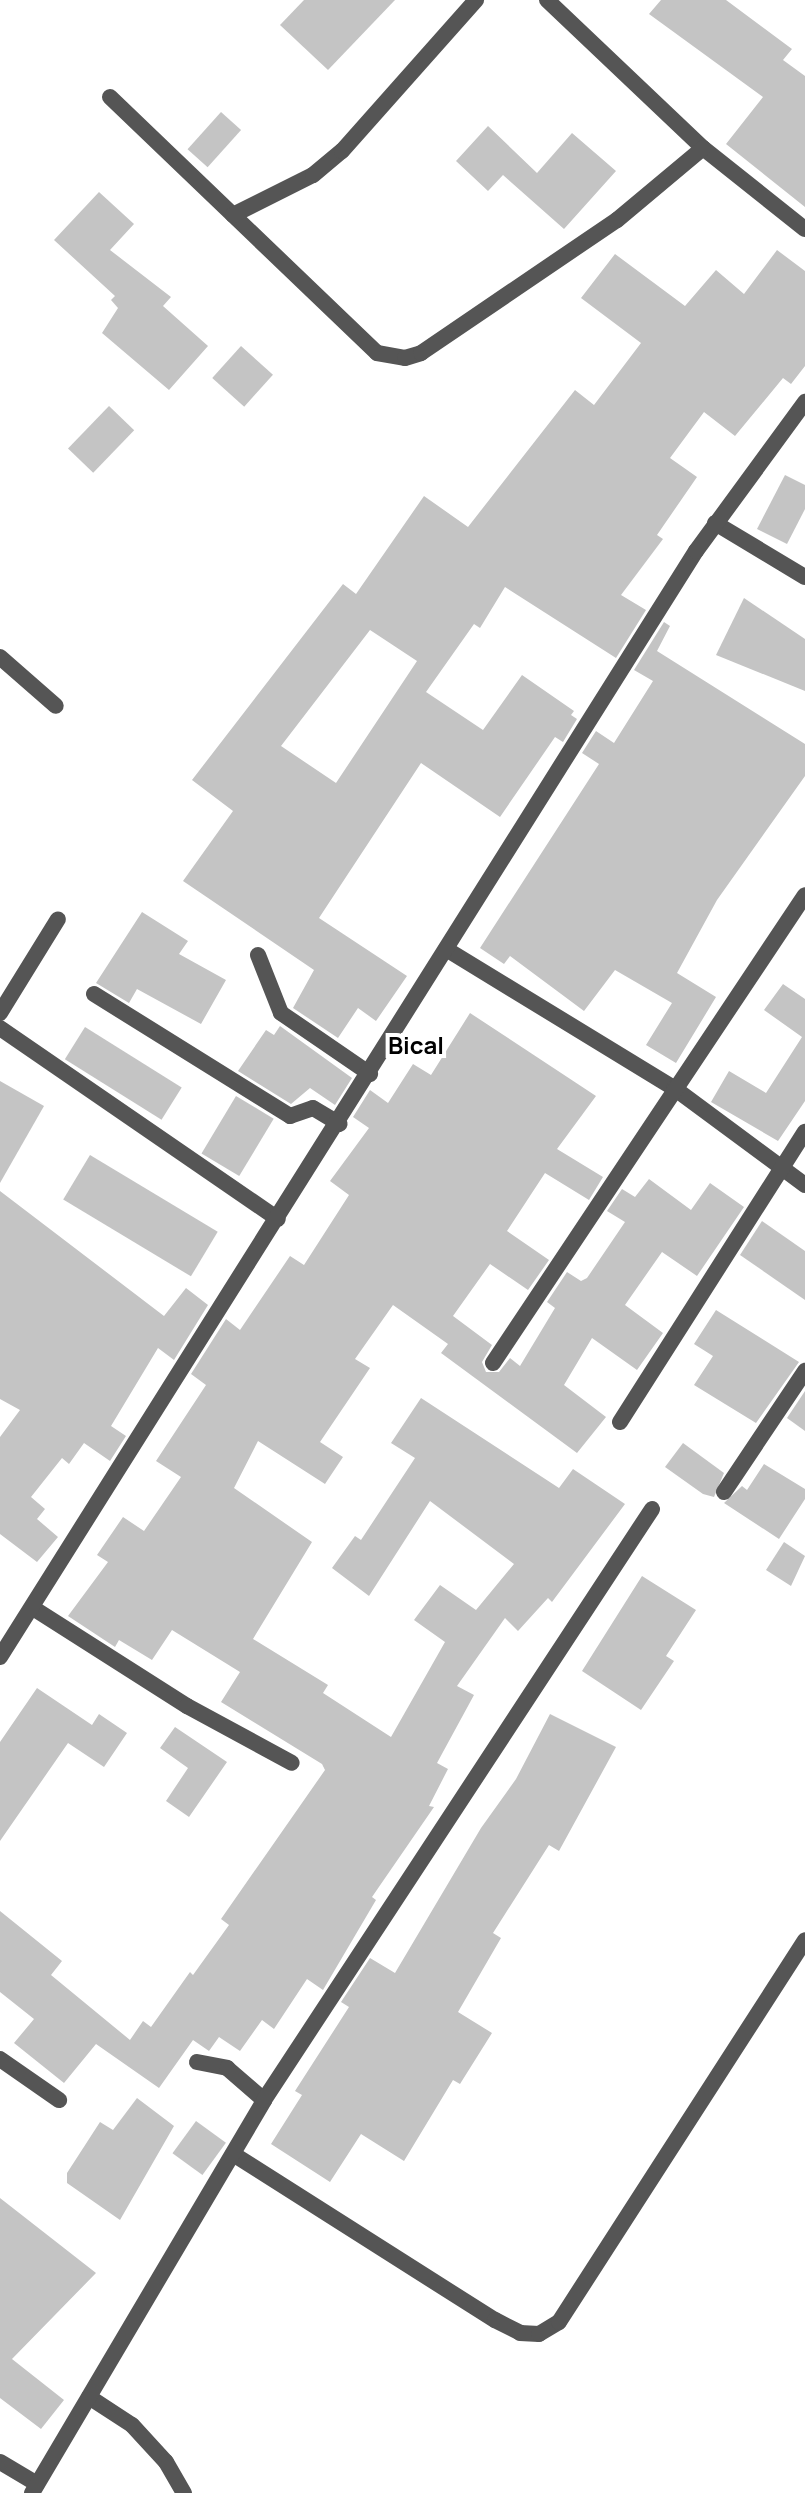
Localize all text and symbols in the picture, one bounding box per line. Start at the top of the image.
district label: Bical [388,1031,444,1059]

